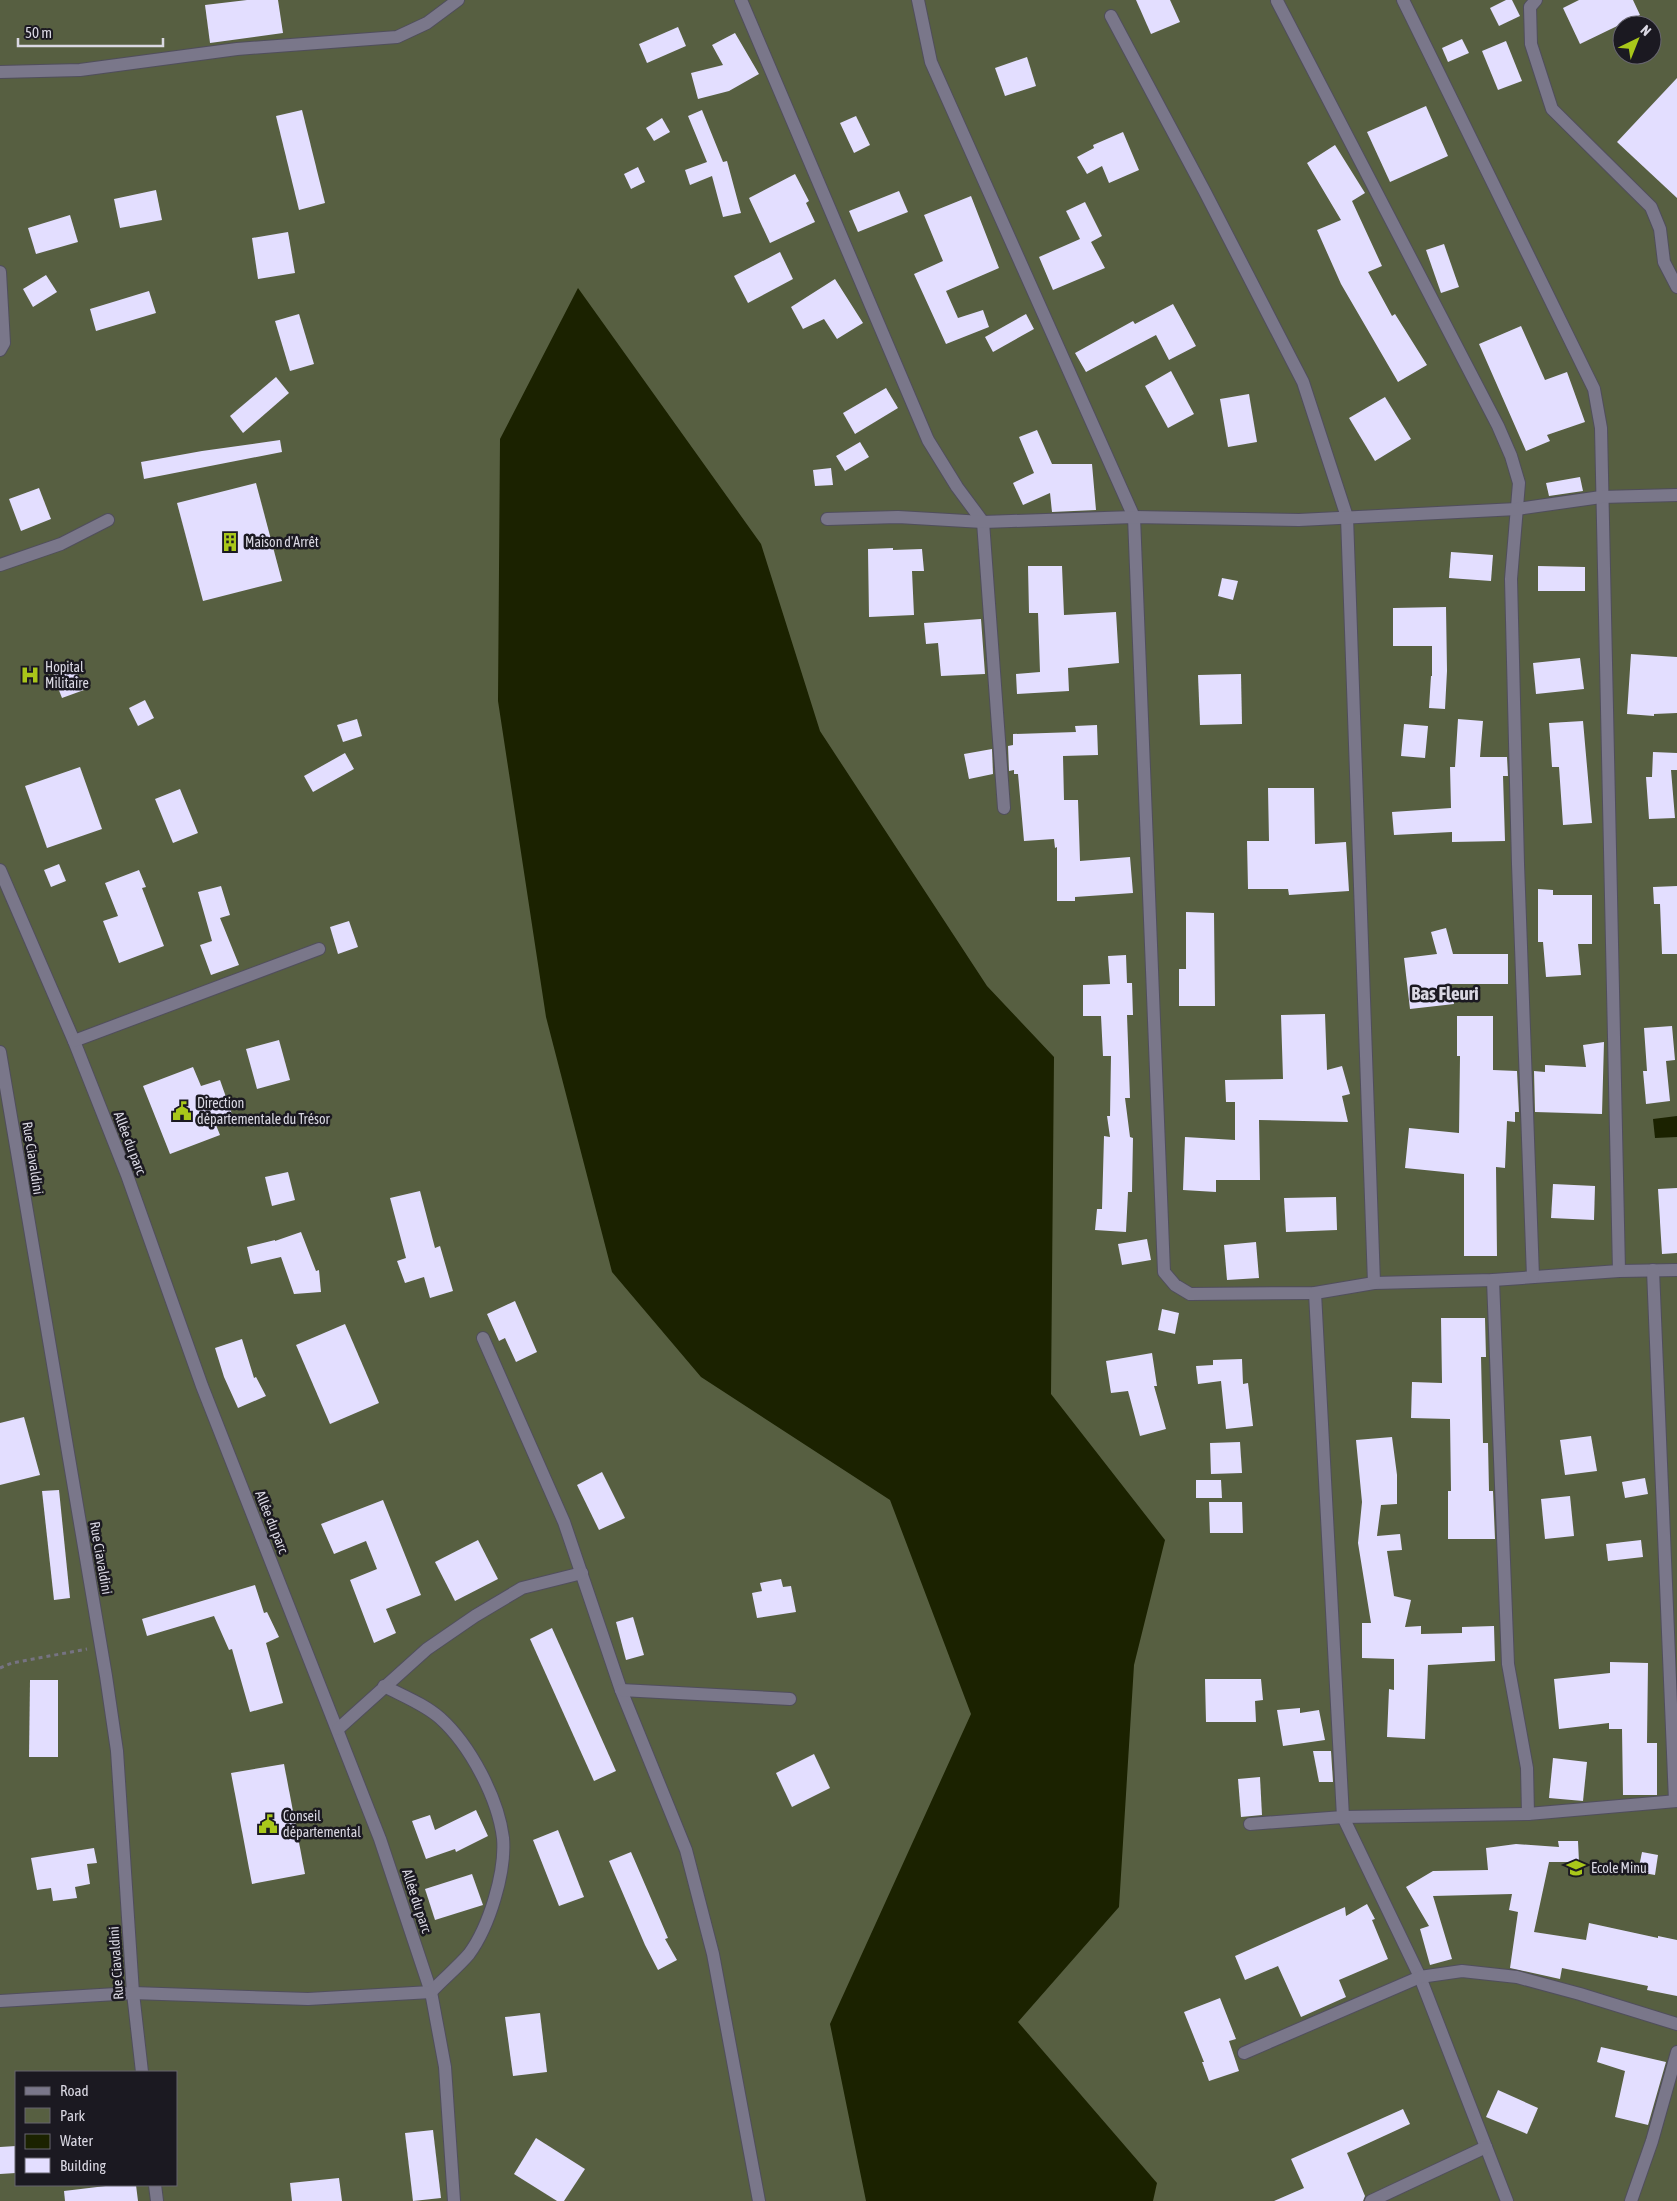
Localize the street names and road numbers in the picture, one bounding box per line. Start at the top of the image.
street label: Allée du parc [111,1109,150,1178]
street label: Rue Ciavaldini [19,1120,47,1196]
street label: Allée du parc [252,1488,292,1557]
street label: Rue Ciavaldini [87,1520,115,1596]
street label: Allée du parc [399,1867,435,1936]
street label: Rue Ciavaldini [105,1926,127,2000]

